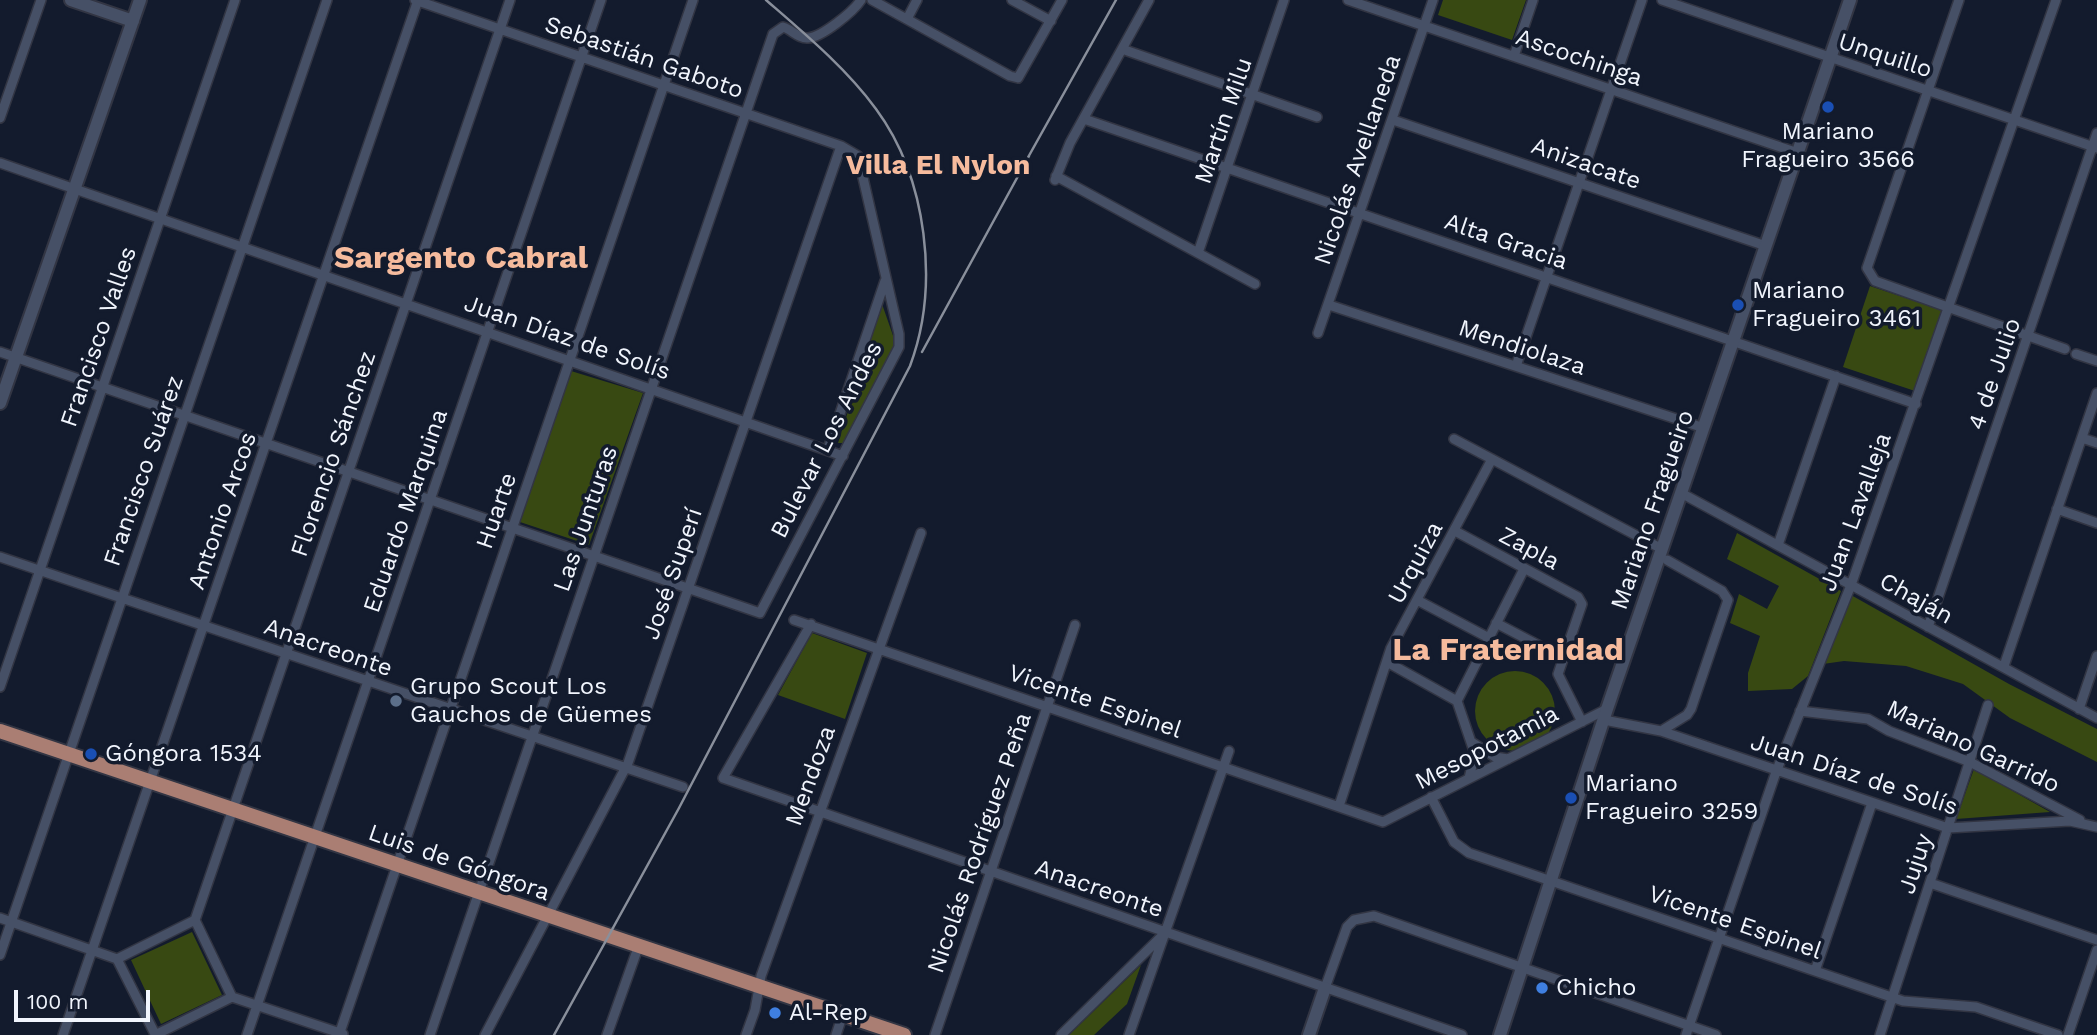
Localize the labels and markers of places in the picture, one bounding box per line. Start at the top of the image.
marker: Mariano Fragueiro 3566 [1820,99,1836,115]
place label: Mariano Fragueiro 3566 [1741,118,1915,174]
place label: Mariano Fragueiro 3461 [1752,277,1921,333]
marker: Mariano Fragueiro 3461 [1730,297,1746,313]
place label: Grupo Scout Los Gauchos de Güemes [410,673,652,729]
marker: Grupo Scout Los Gauchos de Güemes [388,693,404,709]
place label: Góngora 1534 [105,740,262,768]
marker: Góngora 1534 [83,746,99,762]
place label: Mariano Fragueiro 3259 [1585,770,1758,826]
marker: Mariano Fragueiro 3259 [1563,790,1579,806]
place label: Chicho [1556,974,1636,1002]
marker: Chicho [1534,980,1550,996]
place label: Al-Rep [789,999,868,1027]
marker: Al-Rep [767,1005,783,1021]

